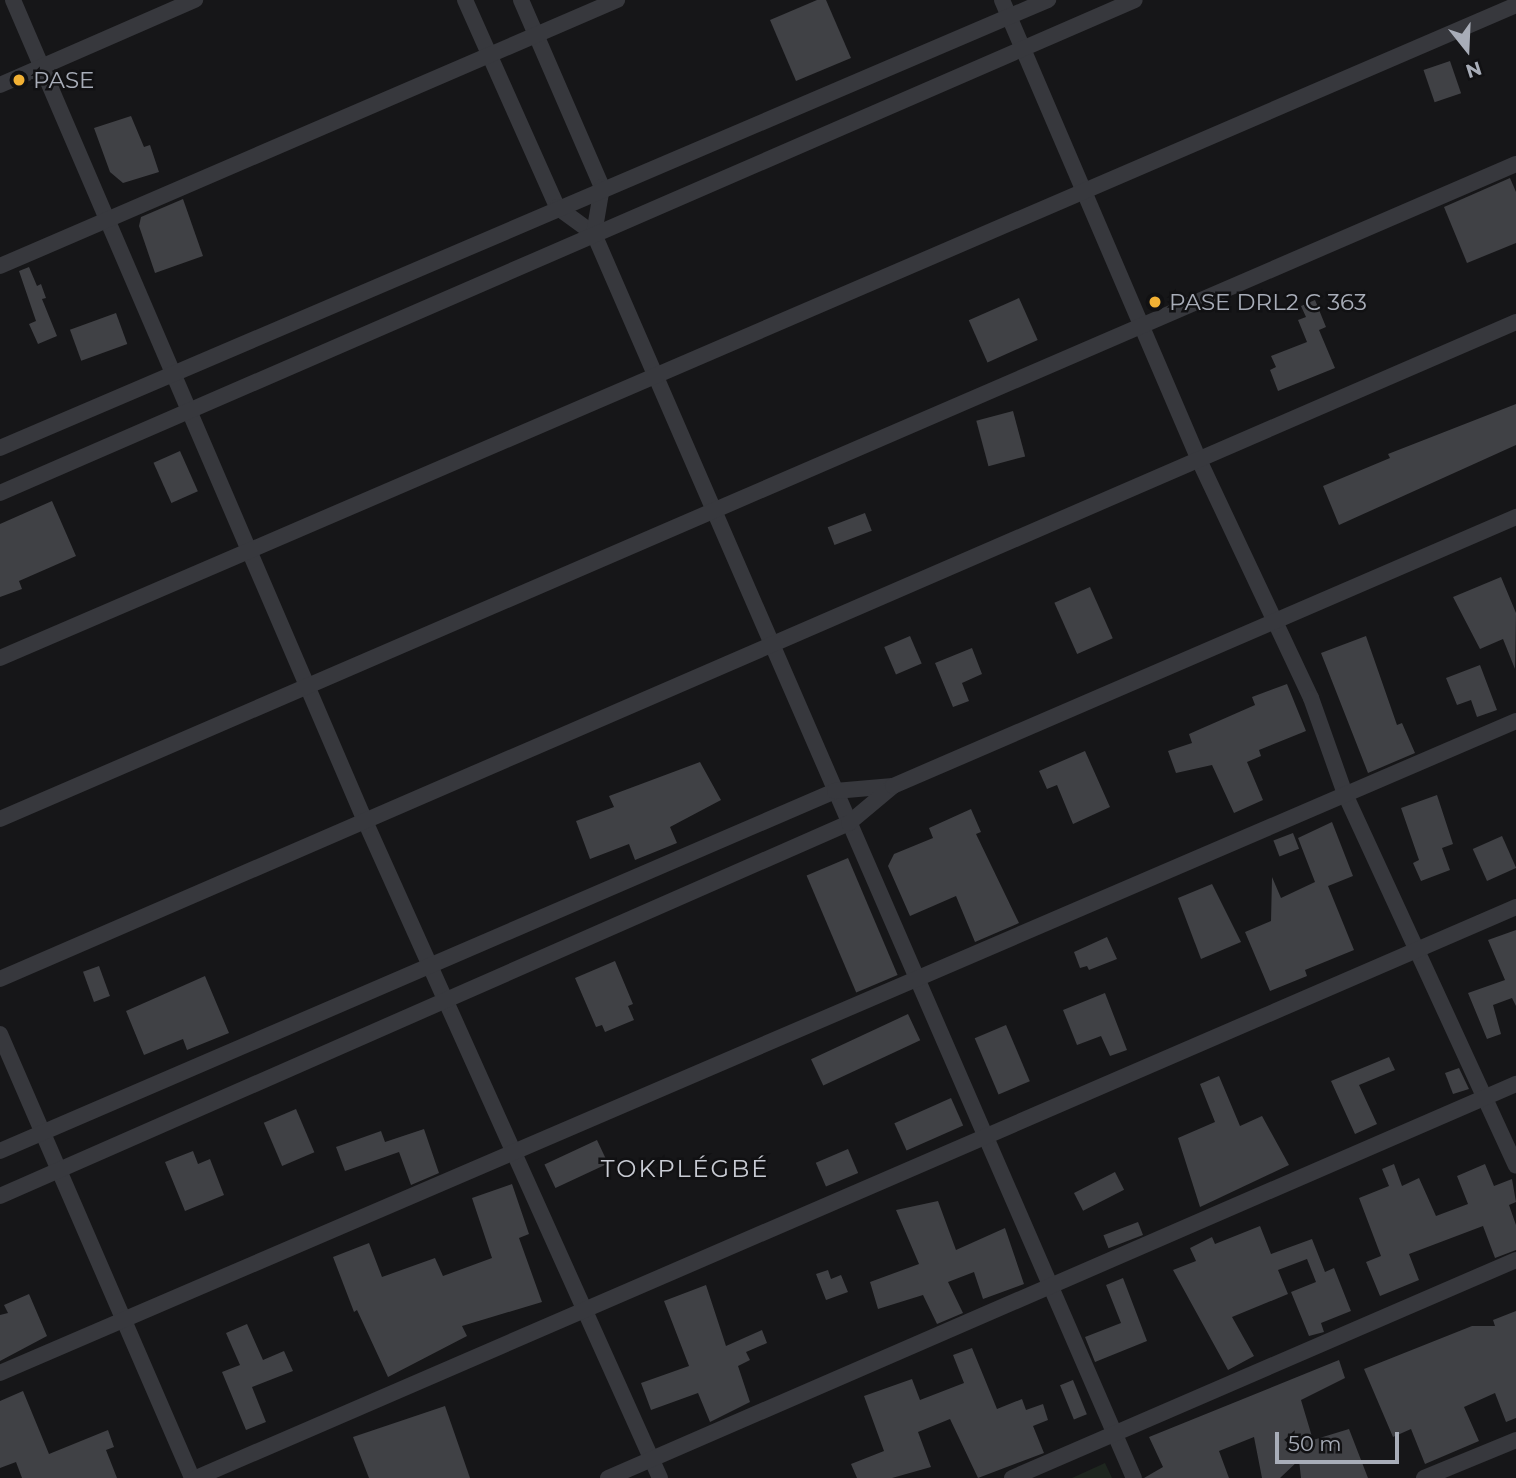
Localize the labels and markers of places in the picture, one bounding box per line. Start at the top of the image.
place label: PASE [33,66,95,94]
marker: PASE [11,72,27,88]
place label: PASE DRL2 C 363 [1169,288,1367,316]
marker: PASE DRL2 C 363 [1147,294,1163,310]

